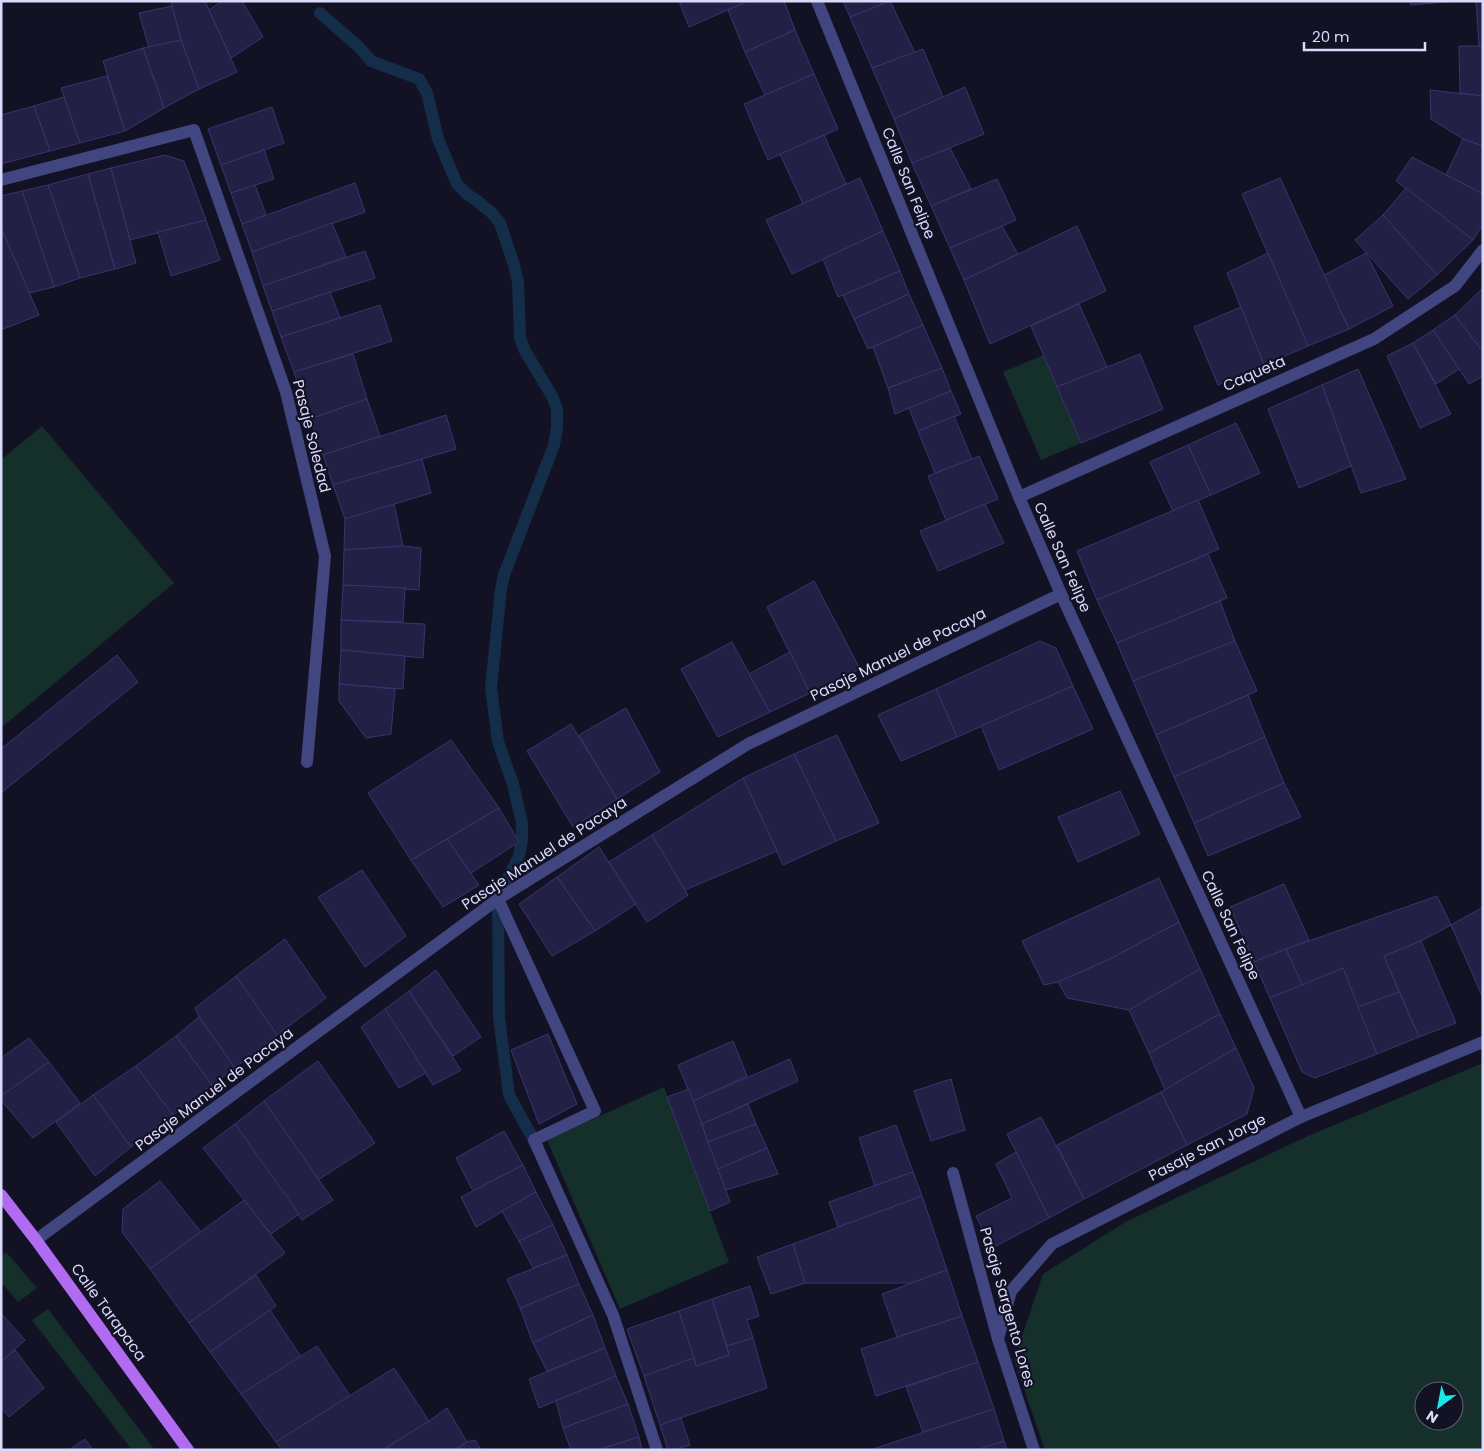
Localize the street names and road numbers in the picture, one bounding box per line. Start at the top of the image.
street label: Calle San Felipe [877,124,941,242]
street label: Caqueta [1219,350,1289,396]
street label: Pasaje Soledad [288,377,336,495]
street label: Calle San Felipe [1029,499,1097,615]
street label: Pasaje Manuel de Pacaya [807,602,989,706]
street label: Pasaje Manuel de Pacaya [457,792,631,914]
street label: Calle San Felipe [1196,867,1266,983]
street label: Pasaje Manuel de Pacaya [131,1022,297,1156]
street label: Pasaje San Jorge [1145,1108,1269,1186]
street label: Pasaje Sargento Lores [975,1225,1041,1389]
street label: Calle Tarapaca [66,1259,152,1365]

